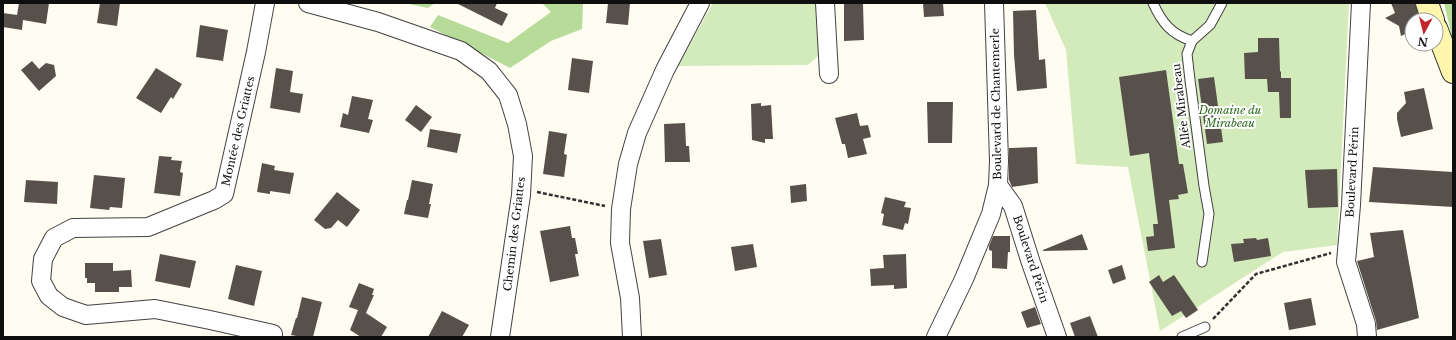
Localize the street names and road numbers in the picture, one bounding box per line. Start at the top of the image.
street label: Boulevard de Chantemerle [988,28,1004,180]
street label: Allée Mirabeau [1169,62,1193,150]
street label: Montée des Griattes [219,75,257,187]
street label: Boulevard Périn [1343,126,1361,218]
street label: Chemin des Griattes [500,176,528,292]
street label: Boulevard Périn [1010,213,1052,305]

